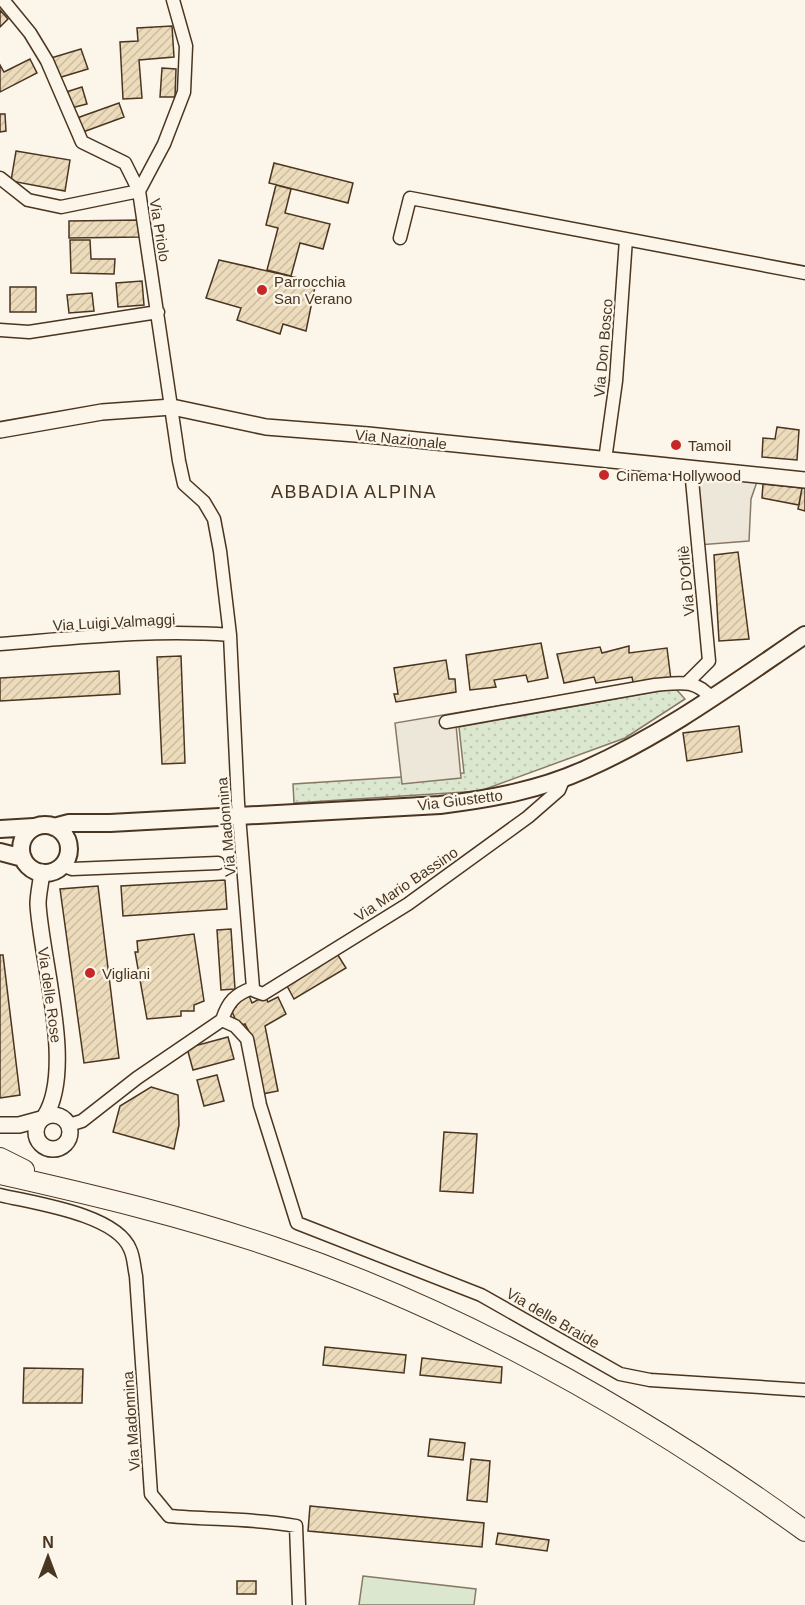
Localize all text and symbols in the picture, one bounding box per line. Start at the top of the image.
street label: Via Priolo [147,197,173,263]
place label: Parrocchia San Verano [274,273,352,307]
marker: Parrocchia San Verano [255,283,269,297]
street label: Via Don Bosco [590,298,616,398]
street label: Via Nazionale [354,426,448,452]
place label: Tamoil [688,437,731,454]
marker: Tamoil [669,438,683,452]
place label: Cinema Hollywood [616,467,741,484]
marker: Cinema Hollywood [597,468,611,482]
district label: ABBADIA ALPINA [271,482,437,502]
street label: Via D'Orliè [674,545,698,617]
street label: Via Luigi Valmaggi [52,610,176,634]
street label: Via Madonnina [213,776,239,877]
street label: Via Giustetto [416,786,504,814]
street label: Via Mario Bassino [351,843,461,925]
street label: Via delle Rose [35,946,65,1044]
place label: Vigliani [102,965,150,982]
marker: Vigliani [83,966,97,980]
street label: Via delle Braide [503,1284,603,1352]
street label: Via Madonnina [119,1370,143,1471]
north arrow [18,1527,78,1587]
text: N [42,1534,54,1551]

